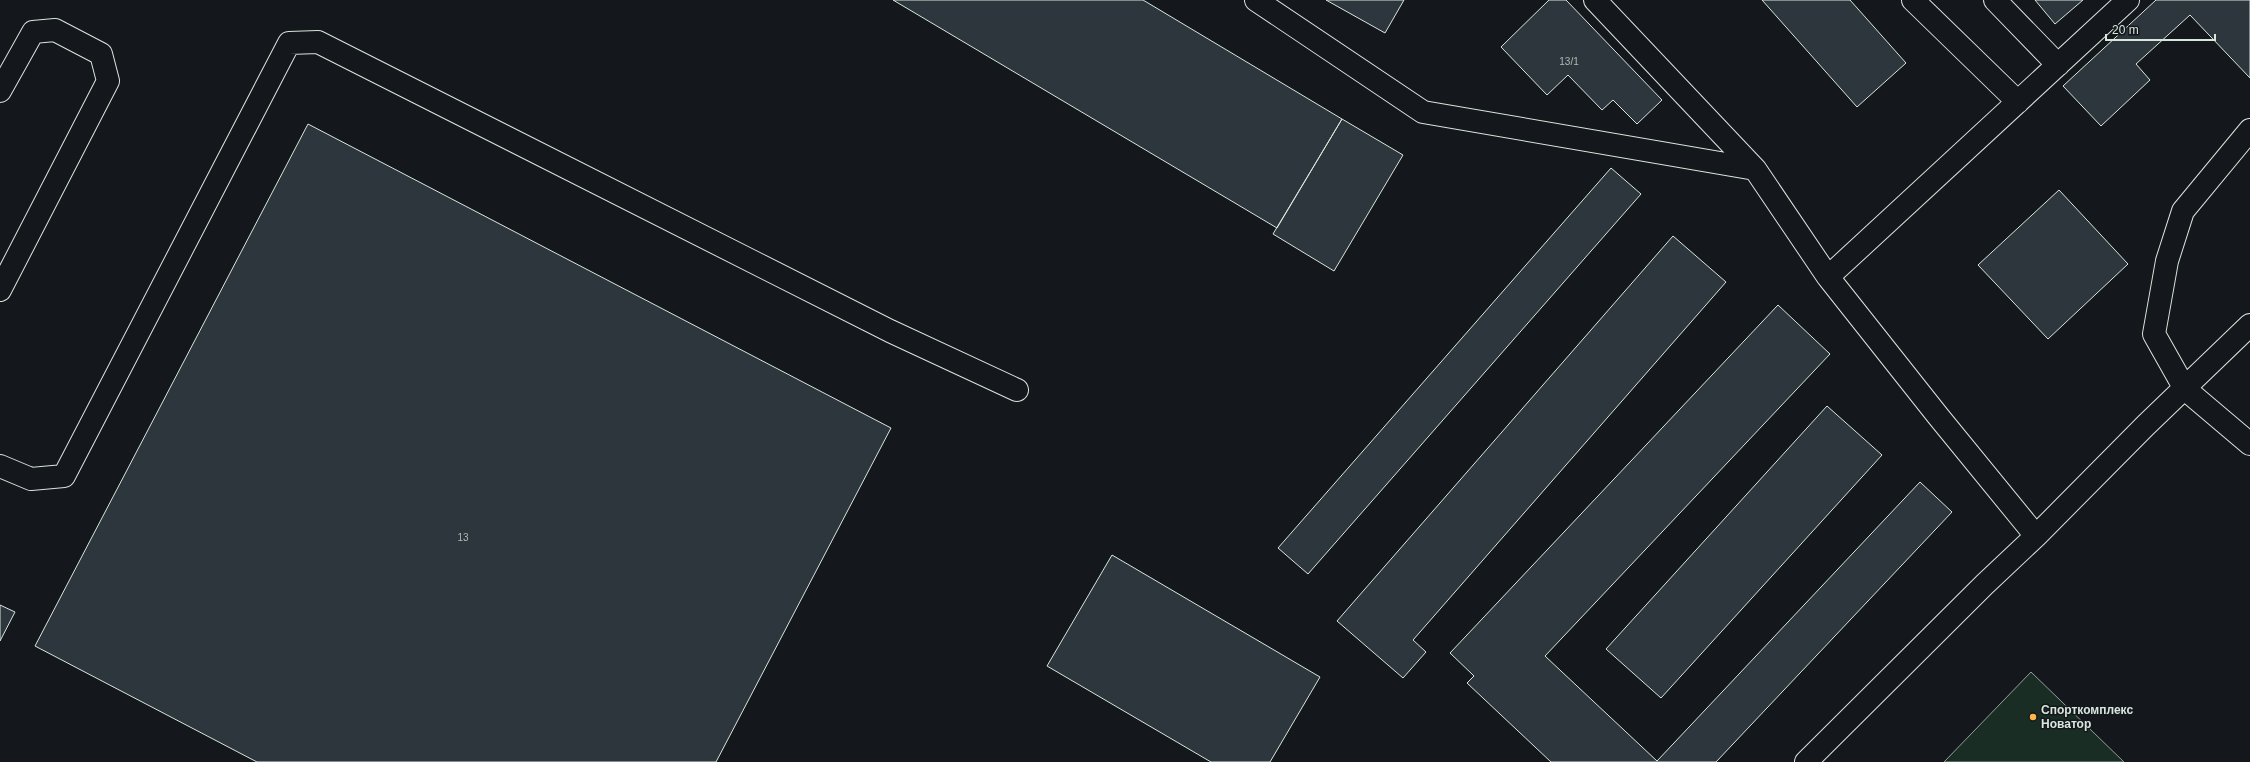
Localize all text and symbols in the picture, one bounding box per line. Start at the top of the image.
scale bar [2106,16,2215,42]
text: 20 m [2112,23,2139,37]
house number: 13/1 [1559,56,1579,67]
house number: 13 [457,532,469,543]
place label: Спорткомплекс Новатор [2041,703,2133,731]
marker: Спорткомплекс Новатор [2028,712,2038,722]

